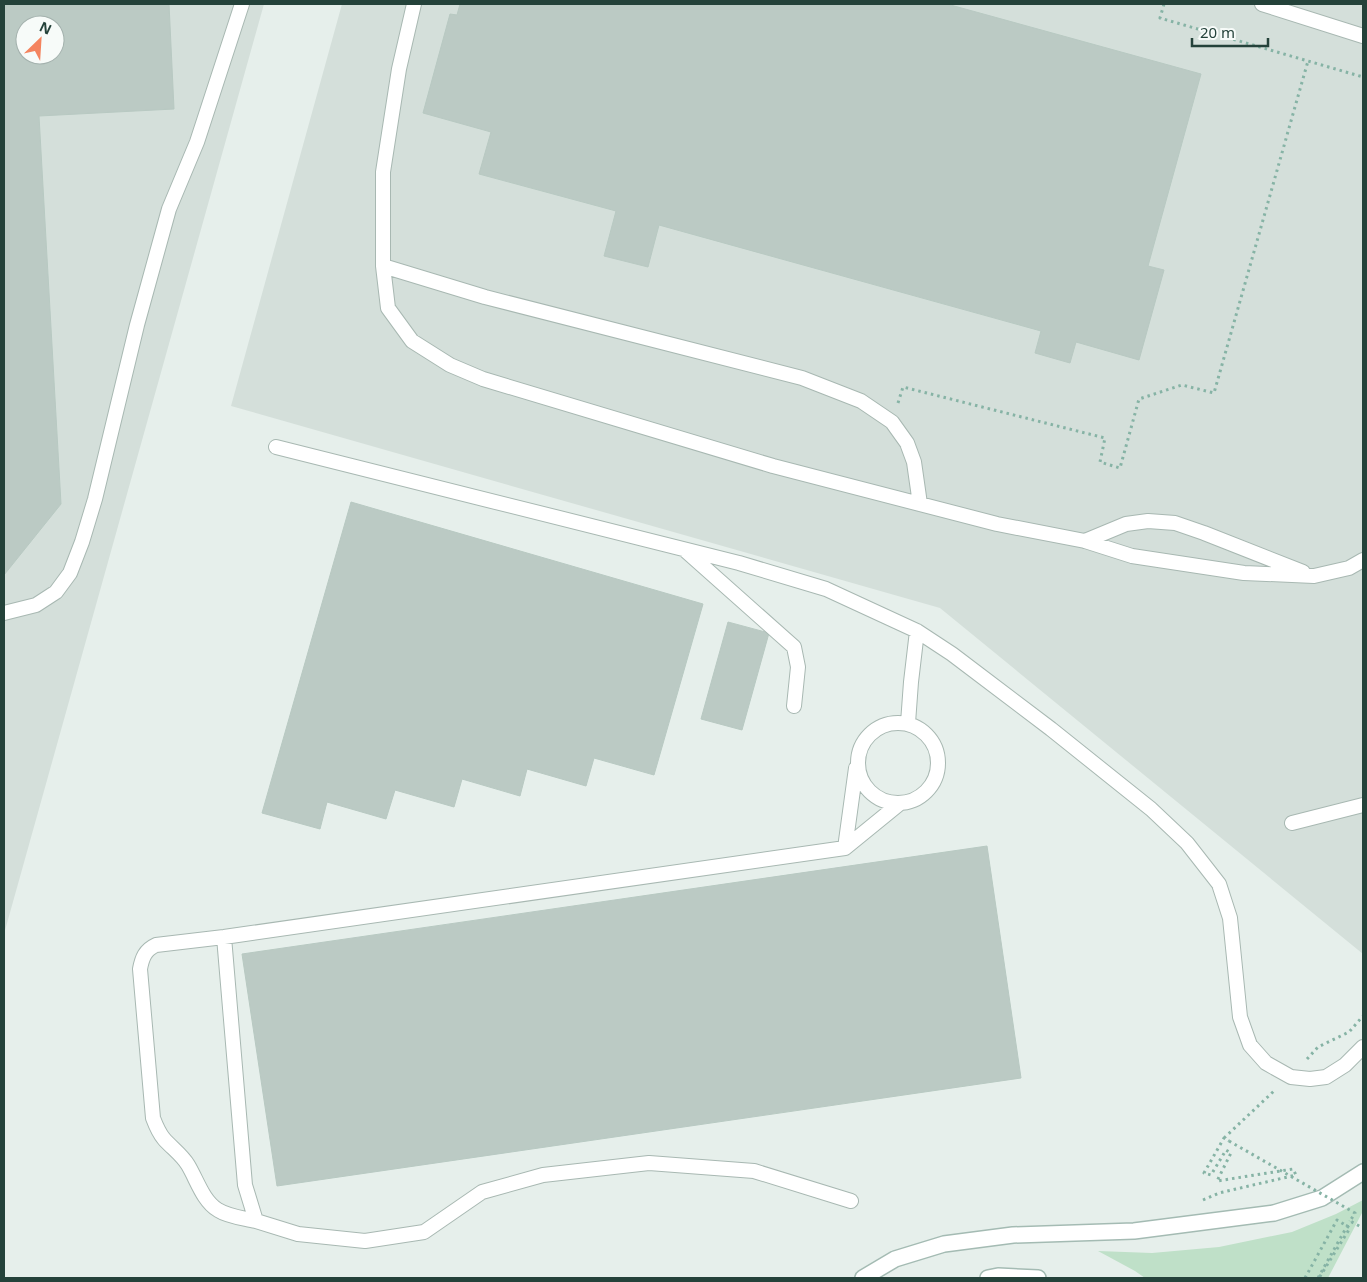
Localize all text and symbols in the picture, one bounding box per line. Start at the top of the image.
north arrow [15,15,65,65]
scale bar [1192,15,1268,47]
text: N [37,17,55,39]
text: 20 m [1200,22,1235,42]

